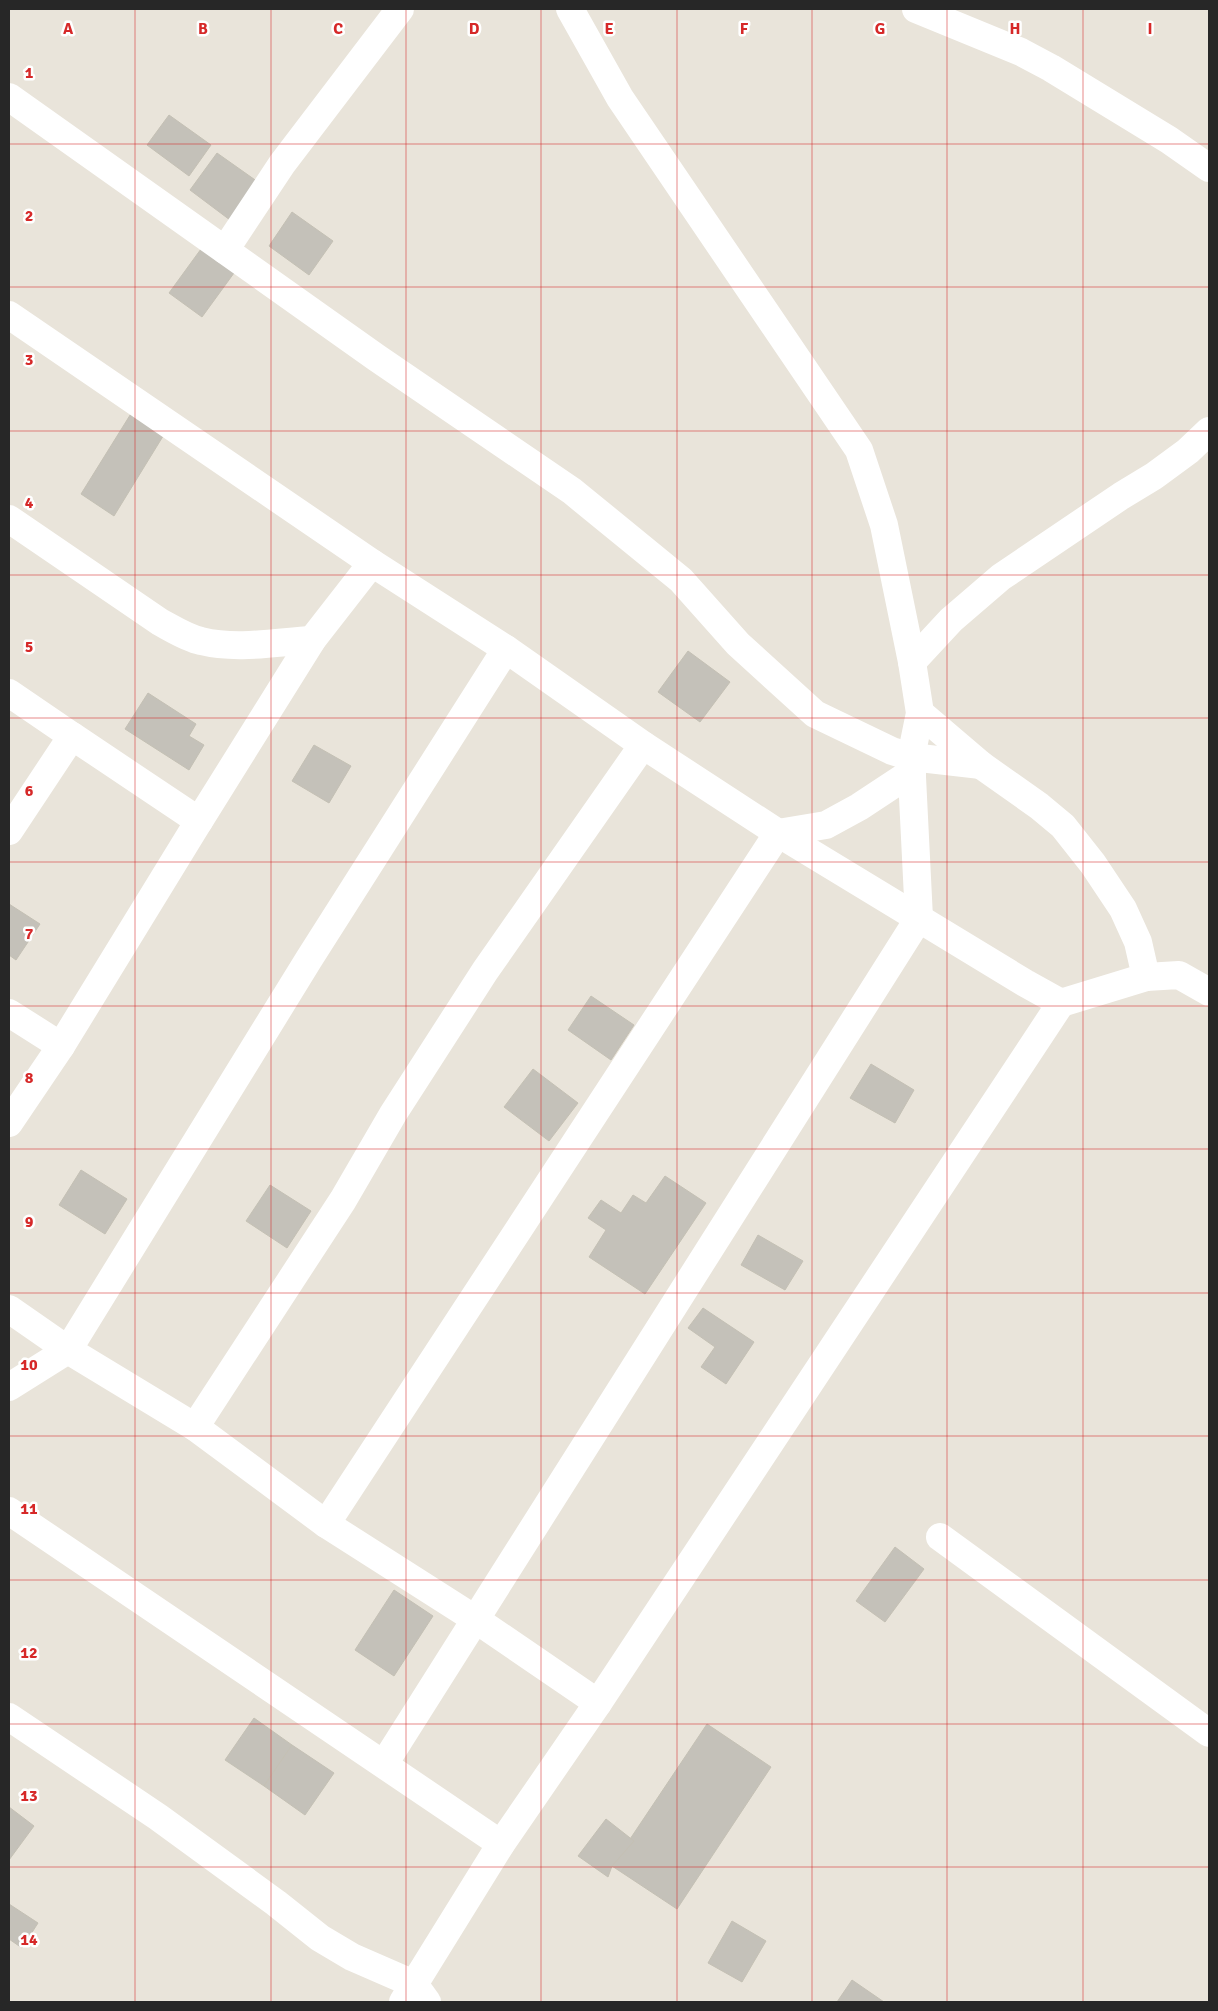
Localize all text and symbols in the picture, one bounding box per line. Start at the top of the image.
text: A [63,19,74,39]
text: B [198,19,208,39]
text: C [333,19,343,39]
text: D [469,19,480,39]
text: E [604,19,614,39]
text: F [740,19,749,39]
text: G [875,19,885,39]
text: H [1010,19,1020,39]
text: I [1147,19,1153,39]
text: 1 [25,63,34,83]
text: 2 [25,206,33,226]
text: 3 [25,350,33,370]
text: 4 [25,493,34,513]
text: 5 [25,637,33,657]
text: 6 [25,781,34,801]
text: 7 [25,924,34,944]
text: 8 [25,1068,34,1088]
text: 9 [25,1212,34,1232]
text: 10 [20,1355,38,1375]
text: 11 [20,1499,38,1519]
text: 12 [20,1643,38,1663]
text: 13 [20,1786,38,1806]
text: 14 [20,1930,38,1950]

